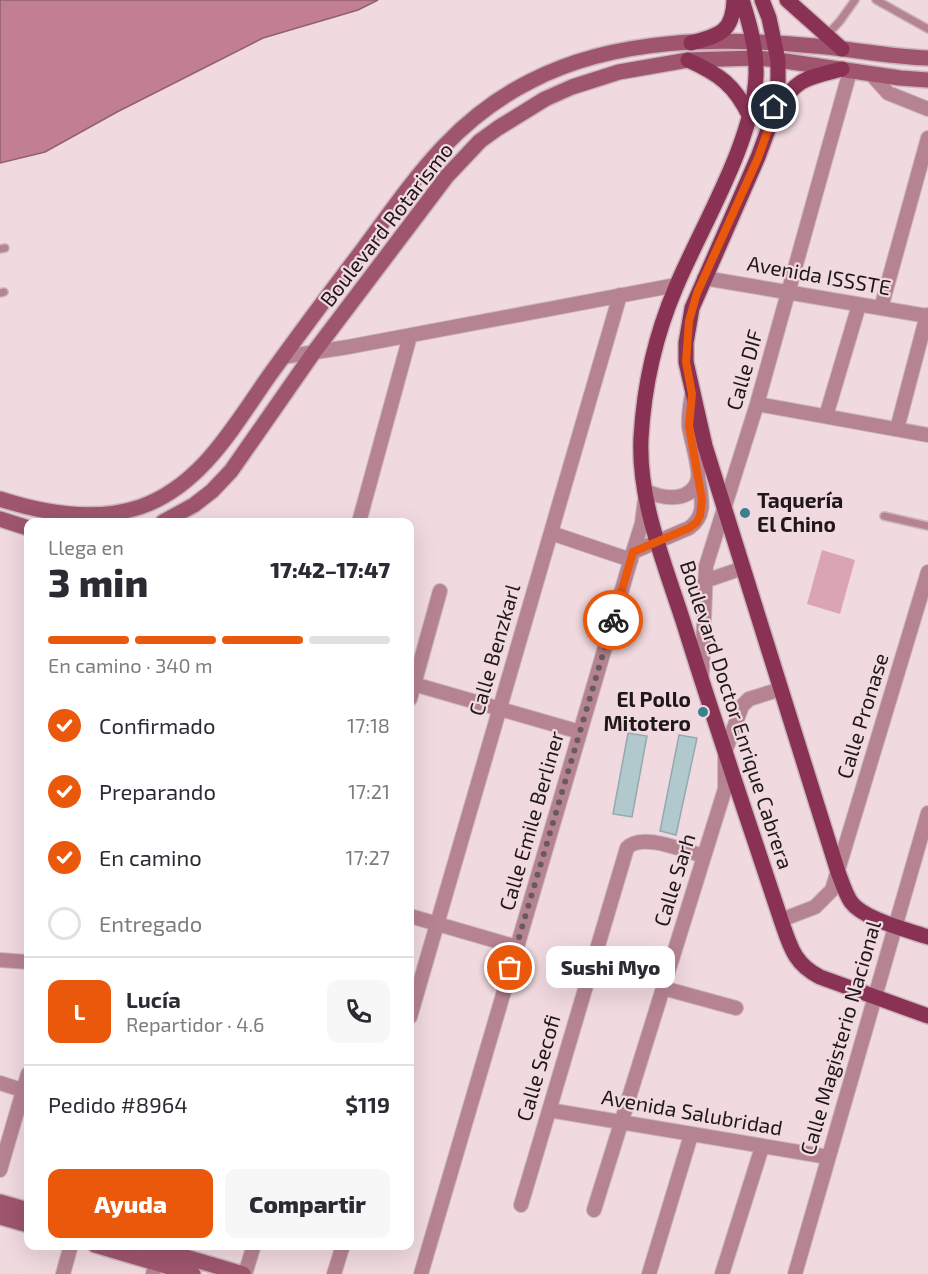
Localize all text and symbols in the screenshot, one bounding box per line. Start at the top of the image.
pin [748,81,799,132]
icon: home [757,90,790,123]
street label: Boulevard Rotarismo [314,137,457,311]
street label: Avenida ISSSTE [745,250,893,299]
street label: Calle DIF [720,326,767,413]
place label: Taquería El Chino [757,487,843,536]
marker: Taquería El Chino [738,506,752,520]
text: Llega en [48,535,124,559]
text: 17:42–17:47 [270,556,390,582]
street label: Boulevard Doctor Enrique Cabrera [676,557,799,872]
text: 3 min [48,558,148,605]
street label: Calle Benzkarl [463,580,525,718]
courier [583,590,643,650]
icon: bike [597,604,630,637]
street label: Calle Pronase [831,650,893,781]
text: En camino · 340 m [48,653,213,677]
place label: El Pollo Mitotero [603,686,691,735]
marker: El Pollo Mitotero [696,705,710,719]
icon: check [48,709,81,742]
text: Confirmado [99,712,215,738]
text: 17:18 [347,713,390,737]
street label: Calle Emile Berliner [493,727,568,913]
icon: check [48,775,81,808]
text: Preparando [99,778,216,804]
text: 17:21 [348,779,390,803]
street label: Calle Sarh [648,830,700,929]
icon: check [48,841,81,874]
text: En camino [99,844,202,870]
text: 17:27 [346,845,390,869]
text: Entregado [99,910,202,936]
street label: Calle Magisterio Nacional [794,917,885,1158]
pin [484,942,535,993]
callout: Sushi Myo [546,947,675,989]
icon: bag [493,951,526,984]
text: Sushi Myo [561,955,660,979]
button: phone [327,980,390,1043]
text: Lucía [126,986,181,1012]
text: L [74,998,85,1024]
street label: Calle Secofi [510,1011,565,1124]
text: Repartidor · 4.6 [126,1012,265,1036]
street label: Avenida Salubridad [600,1083,785,1140]
text: Pedido #8964 [48,1091,188,1117]
text: $119 [345,1091,390,1117]
button: Ayuda [48,1169,213,1238]
button: Compartir [225,1169,390,1238]

